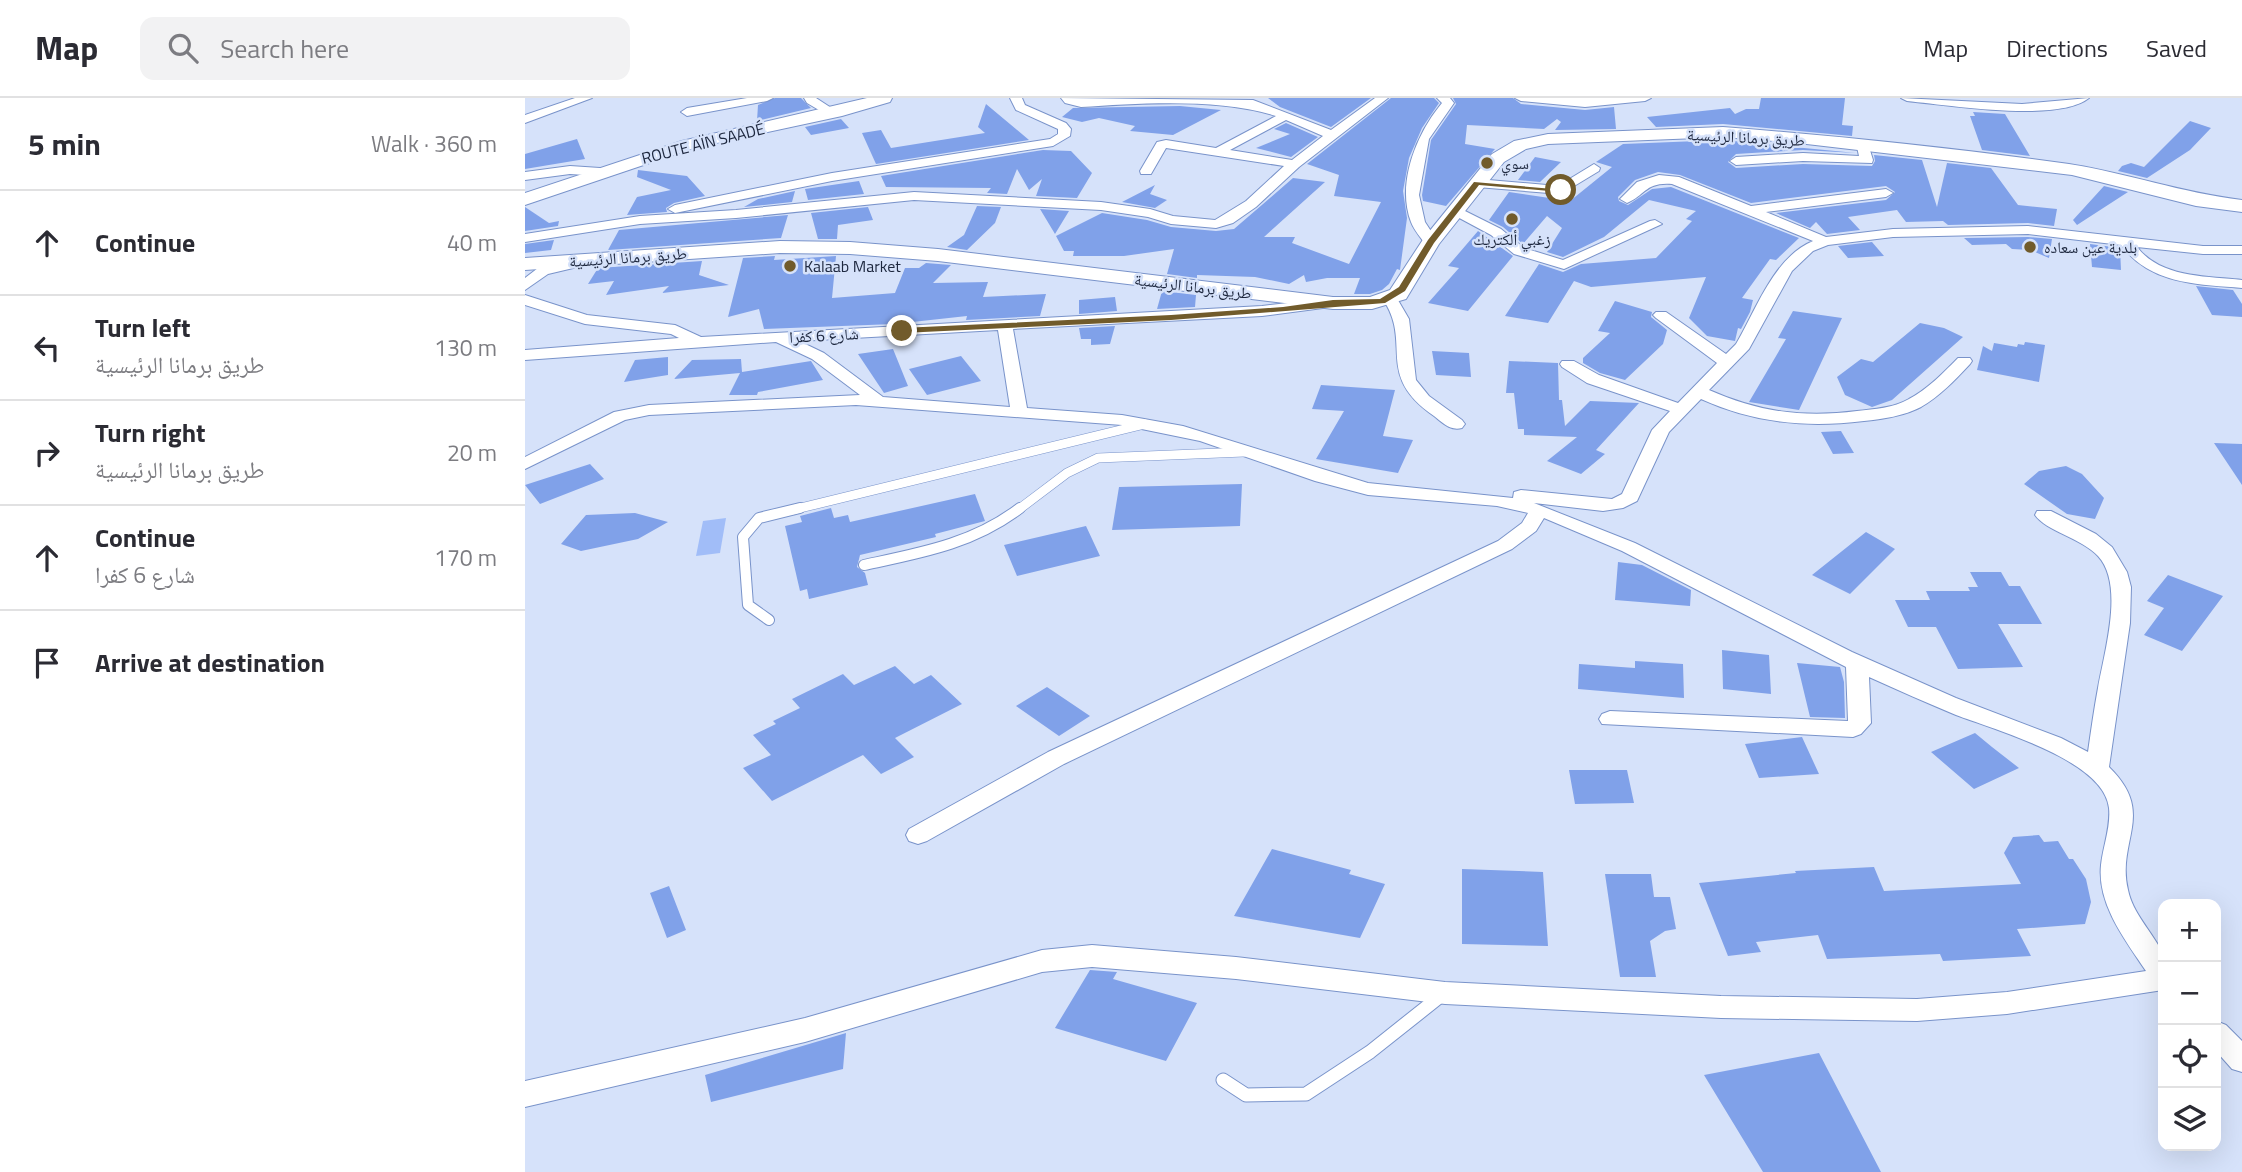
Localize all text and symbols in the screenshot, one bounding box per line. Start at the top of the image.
search box [140,17,630,80]
text: Map [35,23,98,73]
icon: search [164,29,202,67]
text: Search here [220,29,349,68]
text: Map [1923,30,1968,66]
text: Directions [2006,30,2108,66]
text: Saved [2146,30,2207,66]
street label: ROUTE AÏN SAADÉ [639,116,767,170]
text: 5 min [28,121,101,167]
street label: طريق برمانا الرئيسية [1686,122,1806,152]
text: Walk · 360 m [371,126,497,161]
place label: سوي [1501,151,1529,176]
marker: سوي [1479,155,1495,171]
route start [1545,174,1576,205]
marker: زغبي ألكتريك [1504,211,1520,227]
text: Continue [95,223,195,262]
icon: ahead [28,224,66,262]
text: 40 m [447,225,497,260]
place label: زغبي ألكتريك [1473,227,1551,252]
place label: بلدية عين سعاده [2044,235,2137,259]
marker: بلدية عين سعاده [2022,239,2038,255]
street label: طريق برمانا الرئيسية [568,241,688,273]
place label: Kalaab Market [804,254,901,278]
marker: Kalaab Market [782,258,798,274]
street label: طريق برمانا الرئيسية [1133,267,1253,305]
text: Turn left [95,308,190,347]
route end [886,315,917,346]
street label: شارع 6 كفرا [789,321,859,349]
icon: left [28,329,66,367]
text: 130 m [434,330,497,365]
text: طريق برمانا الرئيسية [95,347,265,382]
text: Turn right [95,413,206,452]
icon: right [28,434,66,472]
text: 20 m [447,435,497,470]
text: طريق برمانا الرئيسية [95,452,265,487]
text: Continue [95,518,195,557]
icon: ahead [28,539,66,577]
text: 170 m [434,540,497,575]
text: شارع 6 كفرا [95,557,195,592]
text: Arrive at destination [95,643,325,682]
icon: arrive [28,644,66,682]
map controls [2158,899,2221,1151]
button: + [2158,899,2221,962]
button: − [2158,962,2221,1025]
button: locate [2158,1025,2221,1088]
button: layers [2158,1088,2221,1151]

